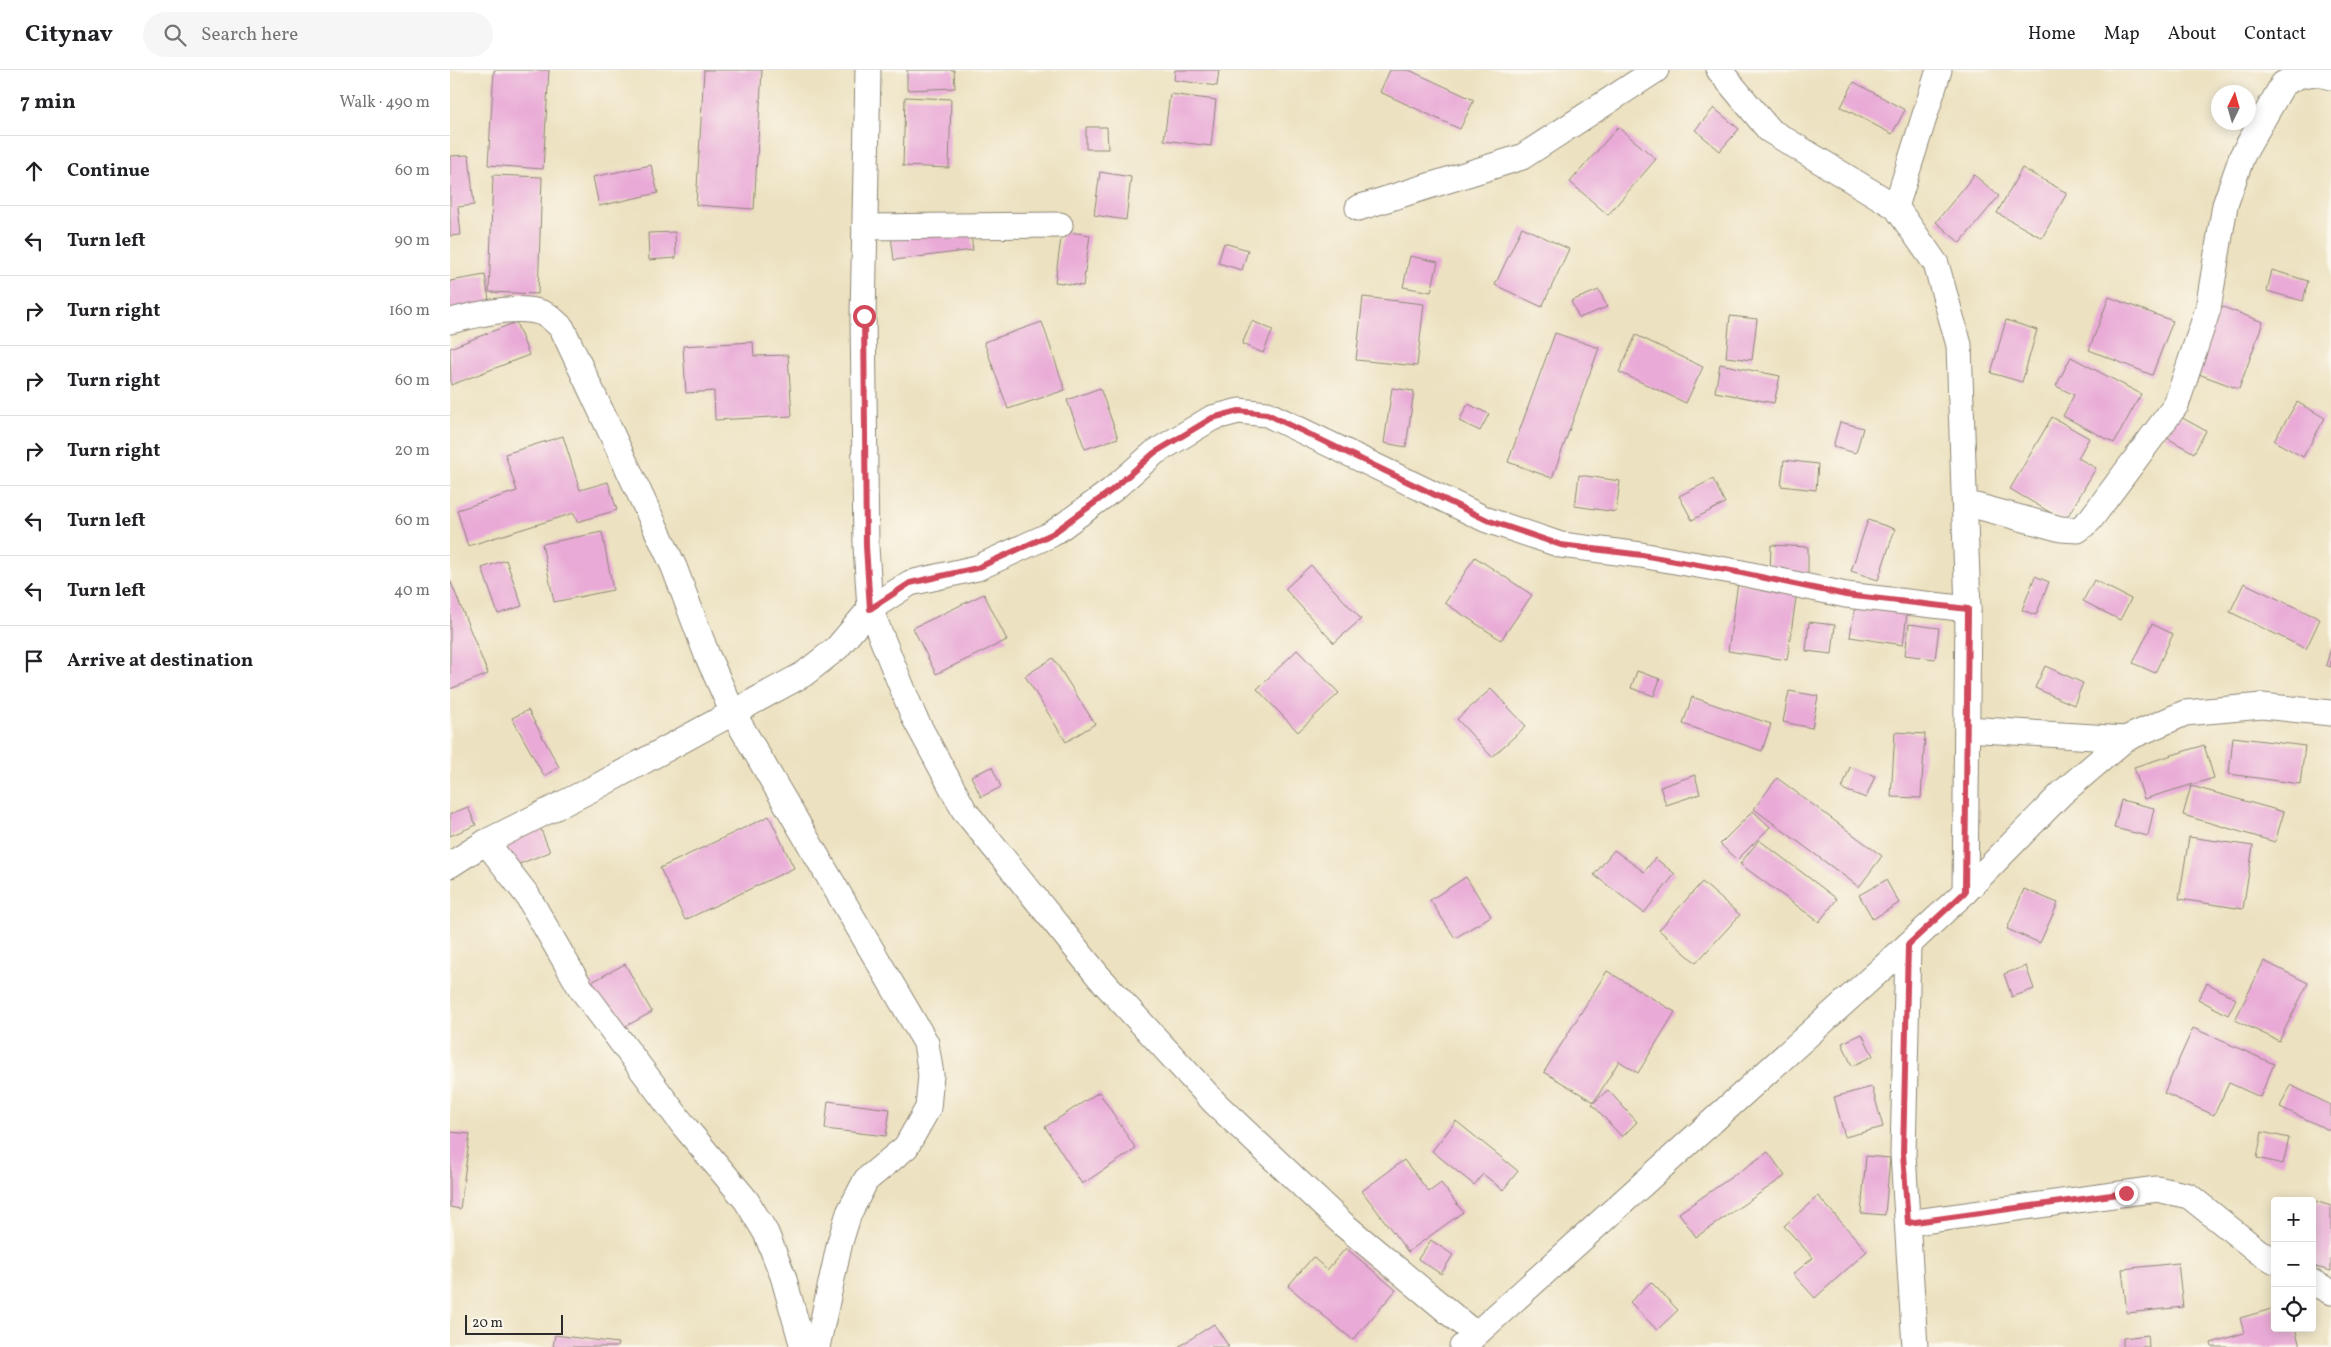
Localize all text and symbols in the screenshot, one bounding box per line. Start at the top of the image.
search box [143,12,493,57]
text: Citynav [25,18,113,52]
icon: search [161,21,189,49]
text: Search here [201,22,298,48]
text: Home [2028,22,2076,47]
text: Map [2104,22,2140,47]
text: About [2168,22,2216,47]
text: Contact [2244,22,2306,47]
north arrow [2211,85,2256,130]
text: 7 min [20,88,76,117]
text: Walk · 490 m [339,92,430,114]
icon: ahead [20,157,48,185]
text: Continue [67,158,150,184]
text: 60 m [395,160,430,182]
icon: left [20,227,48,255]
text: Turn left [67,228,146,254]
text: 90 m [394,230,430,252]
icon: right [20,297,48,325]
text: Turn right [67,298,160,324]
text: 160 m [389,300,430,322]
route start [853,305,876,328]
icon: right [20,367,48,395]
text: Turn right [67,368,160,394]
text: 60 m [395,370,430,392]
icon: right [20,437,48,465]
text: Turn right [67,438,160,464]
text: 20 m [395,440,430,462]
icon: left [20,507,48,535]
text: Turn left [67,508,146,534]
text: 60 m [395,510,430,532]
icon: left [20,577,48,605]
text: Turn left [67,578,146,604]
text: 40 m [394,580,430,602]
icon: arrive [20,647,48,675]
text: Arrive at destination [67,648,253,674]
route end [2115,1182,2138,1205]
map controls [2271,1197,2316,1332]
button: + [2271,1197,2316,1242]
button: − [2271,1242,2316,1287]
button: locate [2271,1287,2316,1332]
scale bar [465,1312,562,1335]
text: 20 m [472,1314,503,1333]

